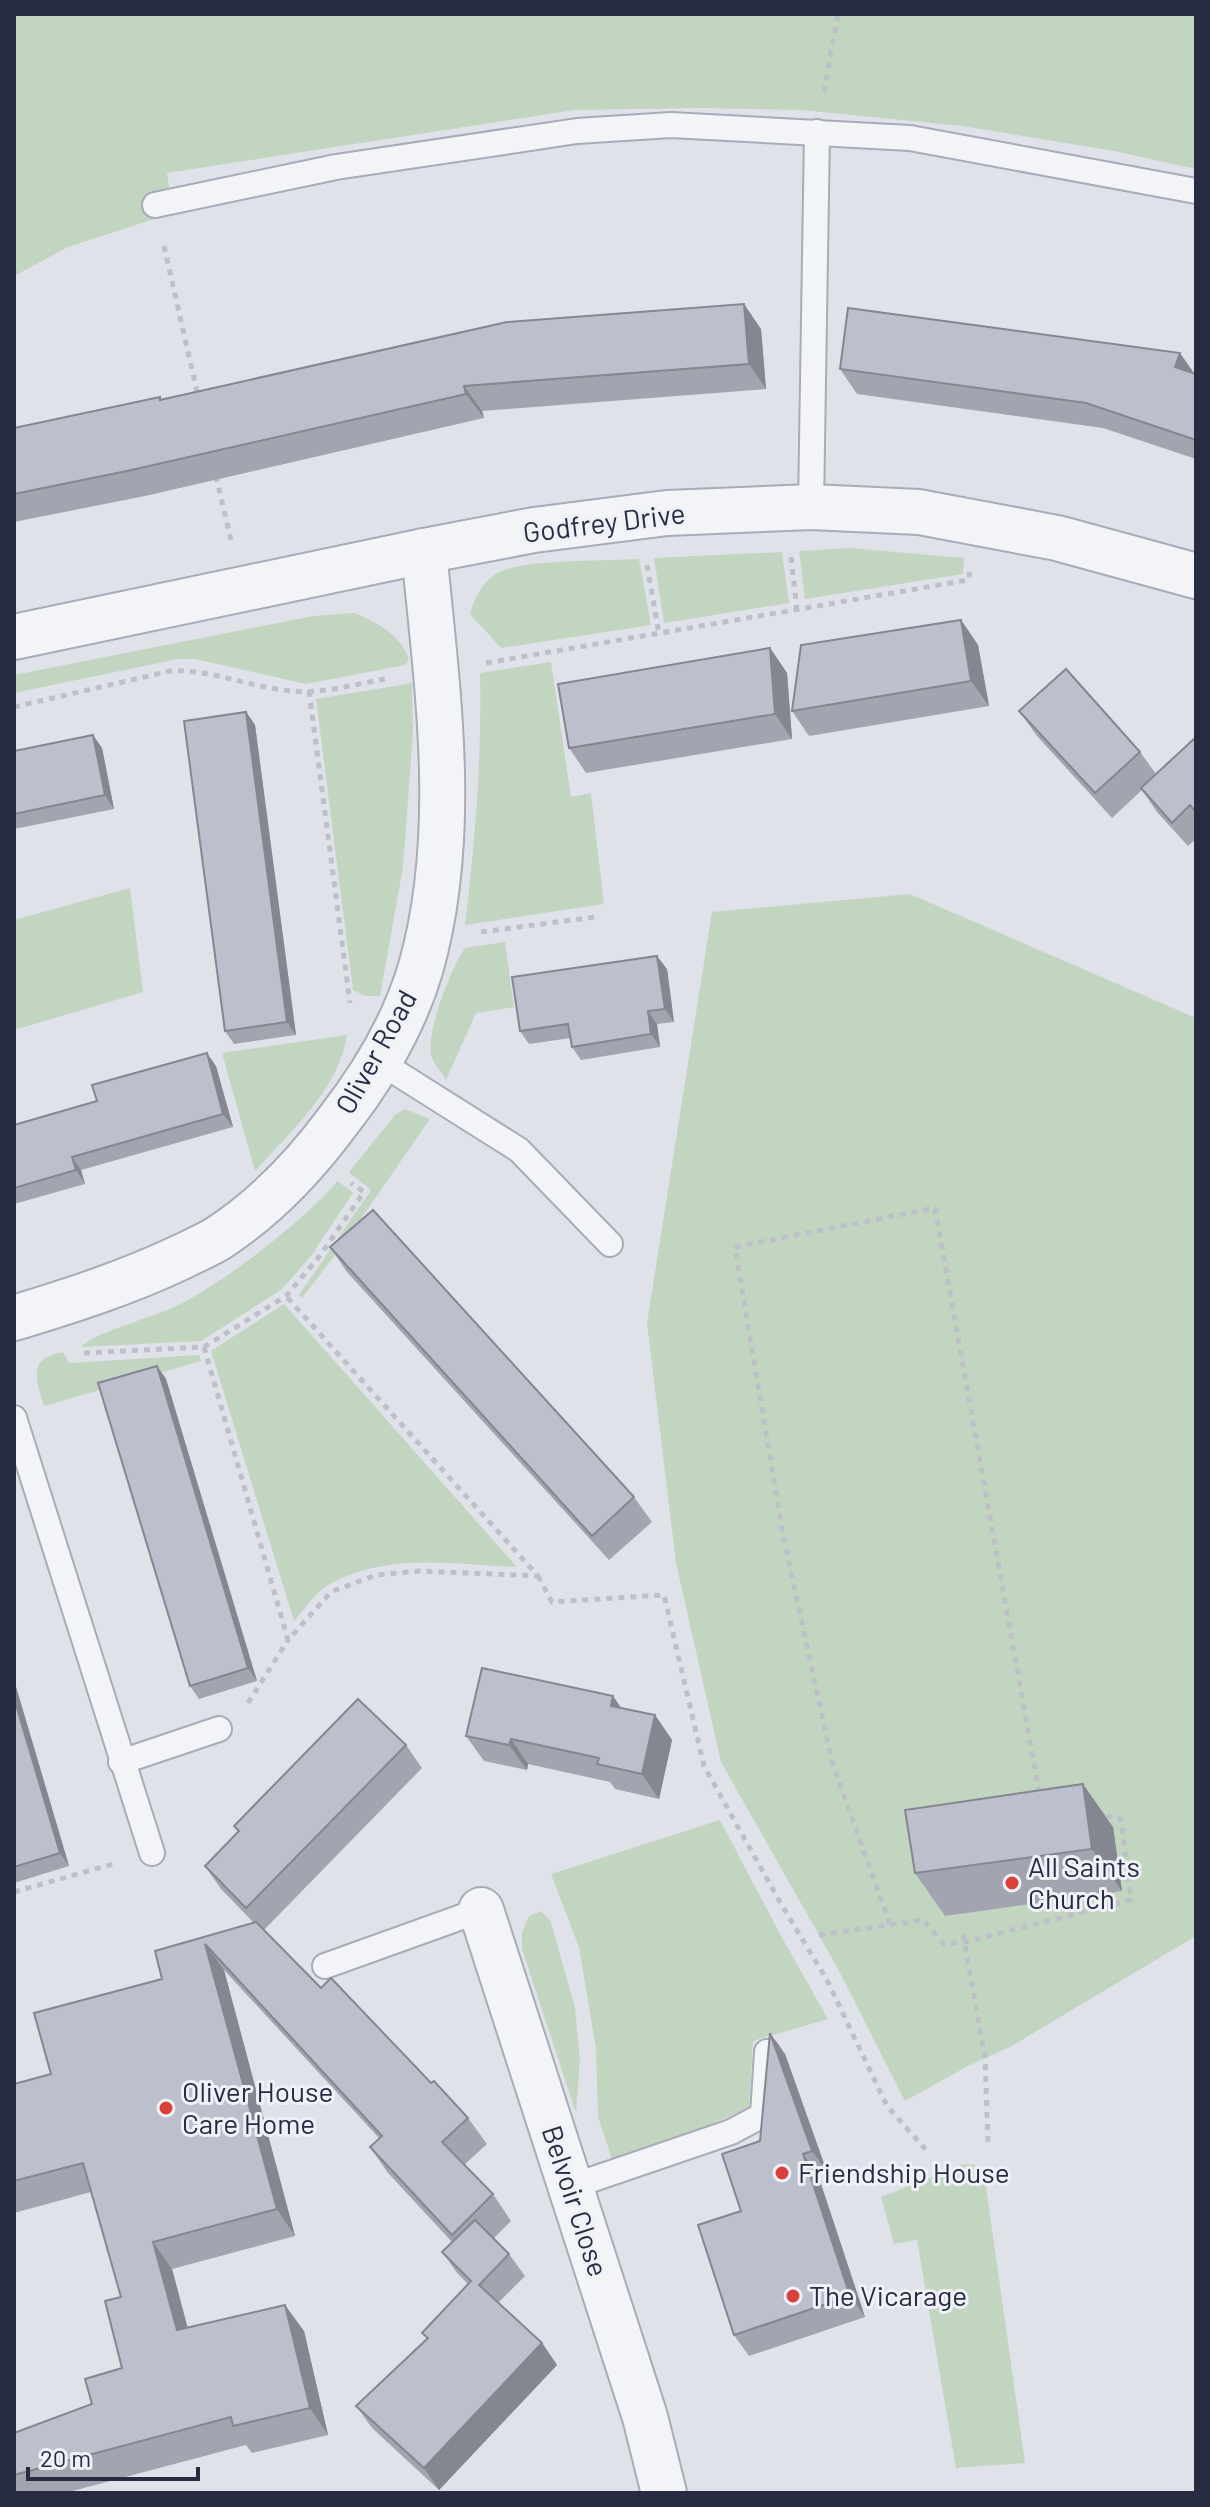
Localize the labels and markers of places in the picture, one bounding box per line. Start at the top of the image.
place label: All Saints Church [1028,1849,1140,1915]
marker: All Saints Church [1003,1874,1021,1892]
place label: Oliver House Care Home [182,2074,334,2140]
marker: Oliver House Care Home [157,2099,175,2117]
place label: Friendship House [798,2155,1010,2189]
marker: Friendship House [773,2164,791,2182]
place label: The Vicarage [809,2278,967,2312]
marker: The Vicarage [784,2287,802,2305]

